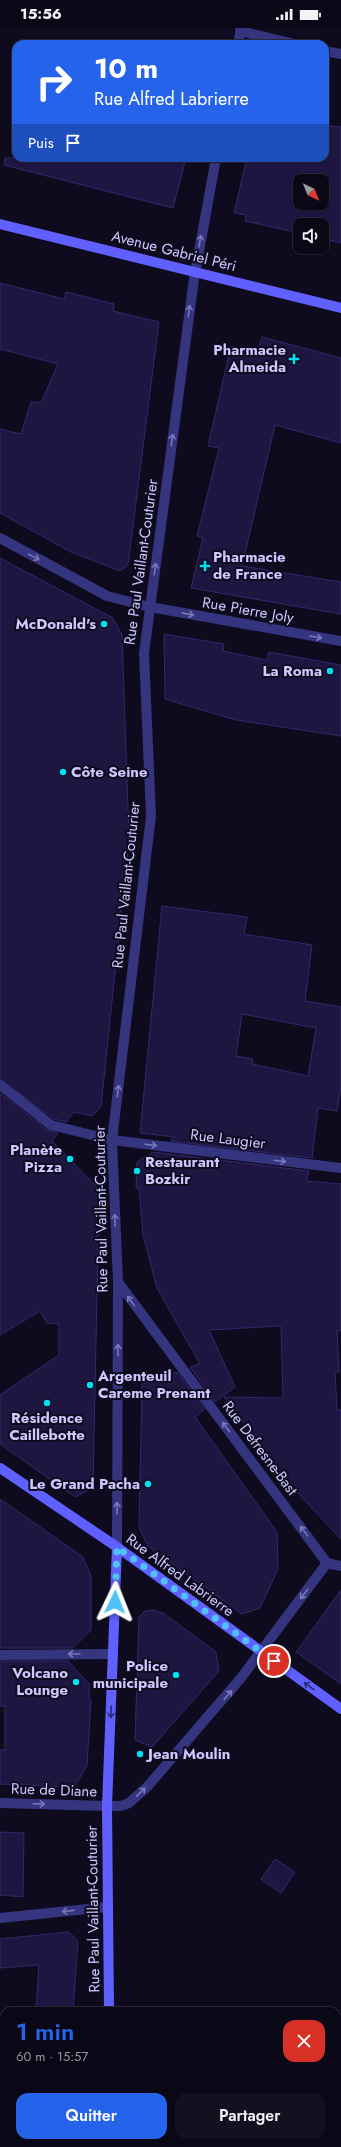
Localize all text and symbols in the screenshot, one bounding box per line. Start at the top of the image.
text: 15:56 [20,3,62,25]
text: 10 m [94,48,158,89]
icon: right [28,56,80,108]
text: Rue Alfred Labrierre [94,86,249,112]
text: Puis [28,132,54,154]
icon: arrive [62,132,84,154]
north arrow [293,174,329,210]
map controls [293,174,329,254]
button: sound [293,218,329,254]
street label: Avenue Gabriel Péri [109,225,239,277]
one-way arrow [196,235,204,248]
one-way arrow [185,305,193,318]
place label: Pharmacie Almeida [213,339,286,378]
marker: Pharmacie Almeida [289,354,299,364]
one-way arrow [168,434,176,447]
street label: Rue Paul Vaillant-Couturier [118,477,164,646]
place label: Pharmacie de France [213,546,286,585]
one-way arrow [28,553,40,561]
marker: Pharmacie de France [200,561,210,571]
one-way arrow [151,563,159,576]
street label: Rue Pierre Joly [201,591,296,629]
one-way arrow [181,610,194,618]
place label: McDonald's [15,613,96,635]
marker: McDonald's [99,619,109,629]
one-way arrow [309,633,322,641]
place label: La Roma [263,660,322,682]
marker: La Roma [325,666,335,676]
place label: Côte Seine [71,761,148,783]
marker: Côte Seine [58,767,68,777]
street label: Rue Paul Vaillant-Couturier [106,800,146,969]
one-way arrow [114,1085,122,1098]
street label: Rue Laugier [189,1123,268,1155]
street label: Rue Paul Vaillant-Couturier [89,1124,113,1293]
place label: Planète Pizza [10,1139,62,1178]
one-way arrow [144,1141,157,1149]
place label: Restaurant Bozkir [145,1151,219,1190]
marker: Planète Pizza [65,1154,75,1164]
one-way arrow [273,1157,286,1165]
marker: Restaurant Bozkir [132,1166,142,1176]
one-way arrow [112,1214,119,1227]
one-way arrow [127,1295,136,1306]
one-way arrow [114,1344,122,1357]
place label: Argenteuil Careme Prenant [97,1365,210,1404]
marker: Argenteuil Careme Prenant [85,1380,95,1390]
street label: Rue Defresne-Bast [217,1396,303,1500]
marker: Résidence Caillebotte [42,1398,52,1408]
place label: Résidence Caillebotte [9,1407,85,1446]
one-way arrow [222,1422,230,1433]
place label: Le Grand Pacha [29,1473,140,1495]
marker: Le Grand Pacha [143,1479,153,1489]
one-way arrow [113,1502,121,1515]
one-way arrow [300,1526,308,1537]
street label: Rue Alfred Labrierre [121,1528,239,1622]
position arrow [94,1581,136,1623]
one-way arrow [299,1588,308,1599]
pin [257,1644,291,1678]
one-way arrow [68,1650,81,1658]
icon: arrive [263,1650,285,1672]
place label: Police municipale [93,1655,168,1694]
place label: Volcano Lounge [11,1662,68,1701]
marker: Police municipale [171,1670,181,1680]
marker: Volcano Lounge [71,1677,81,1687]
one-way arrow [304,1682,315,1690]
one-way arrow [223,1690,232,1700]
one-way arrow [107,1705,114,1718]
place label: Jean Moulin [145,1743,230,1765]
marker: Jean Moulin [135,1749,145,1759]
street label: Rue de Diane [11,1778,98,1803]
one-way arrow [136,1787,146,1797]
one-way arrow [32,1800,45,1808]
street label: Rue Paul Vaillant-Couturier [81,1824,105,1993]
one-way arrow [62,1908,75,1915]
text: 1 min [16,2014,74,2049]
button: close [283,2020,325,2062]
text: 60 m · 15:57 [16,2047,88,2066]
button: Quitter [16,2093,167,2139]
button: Partager [175,2093,325,2139]

